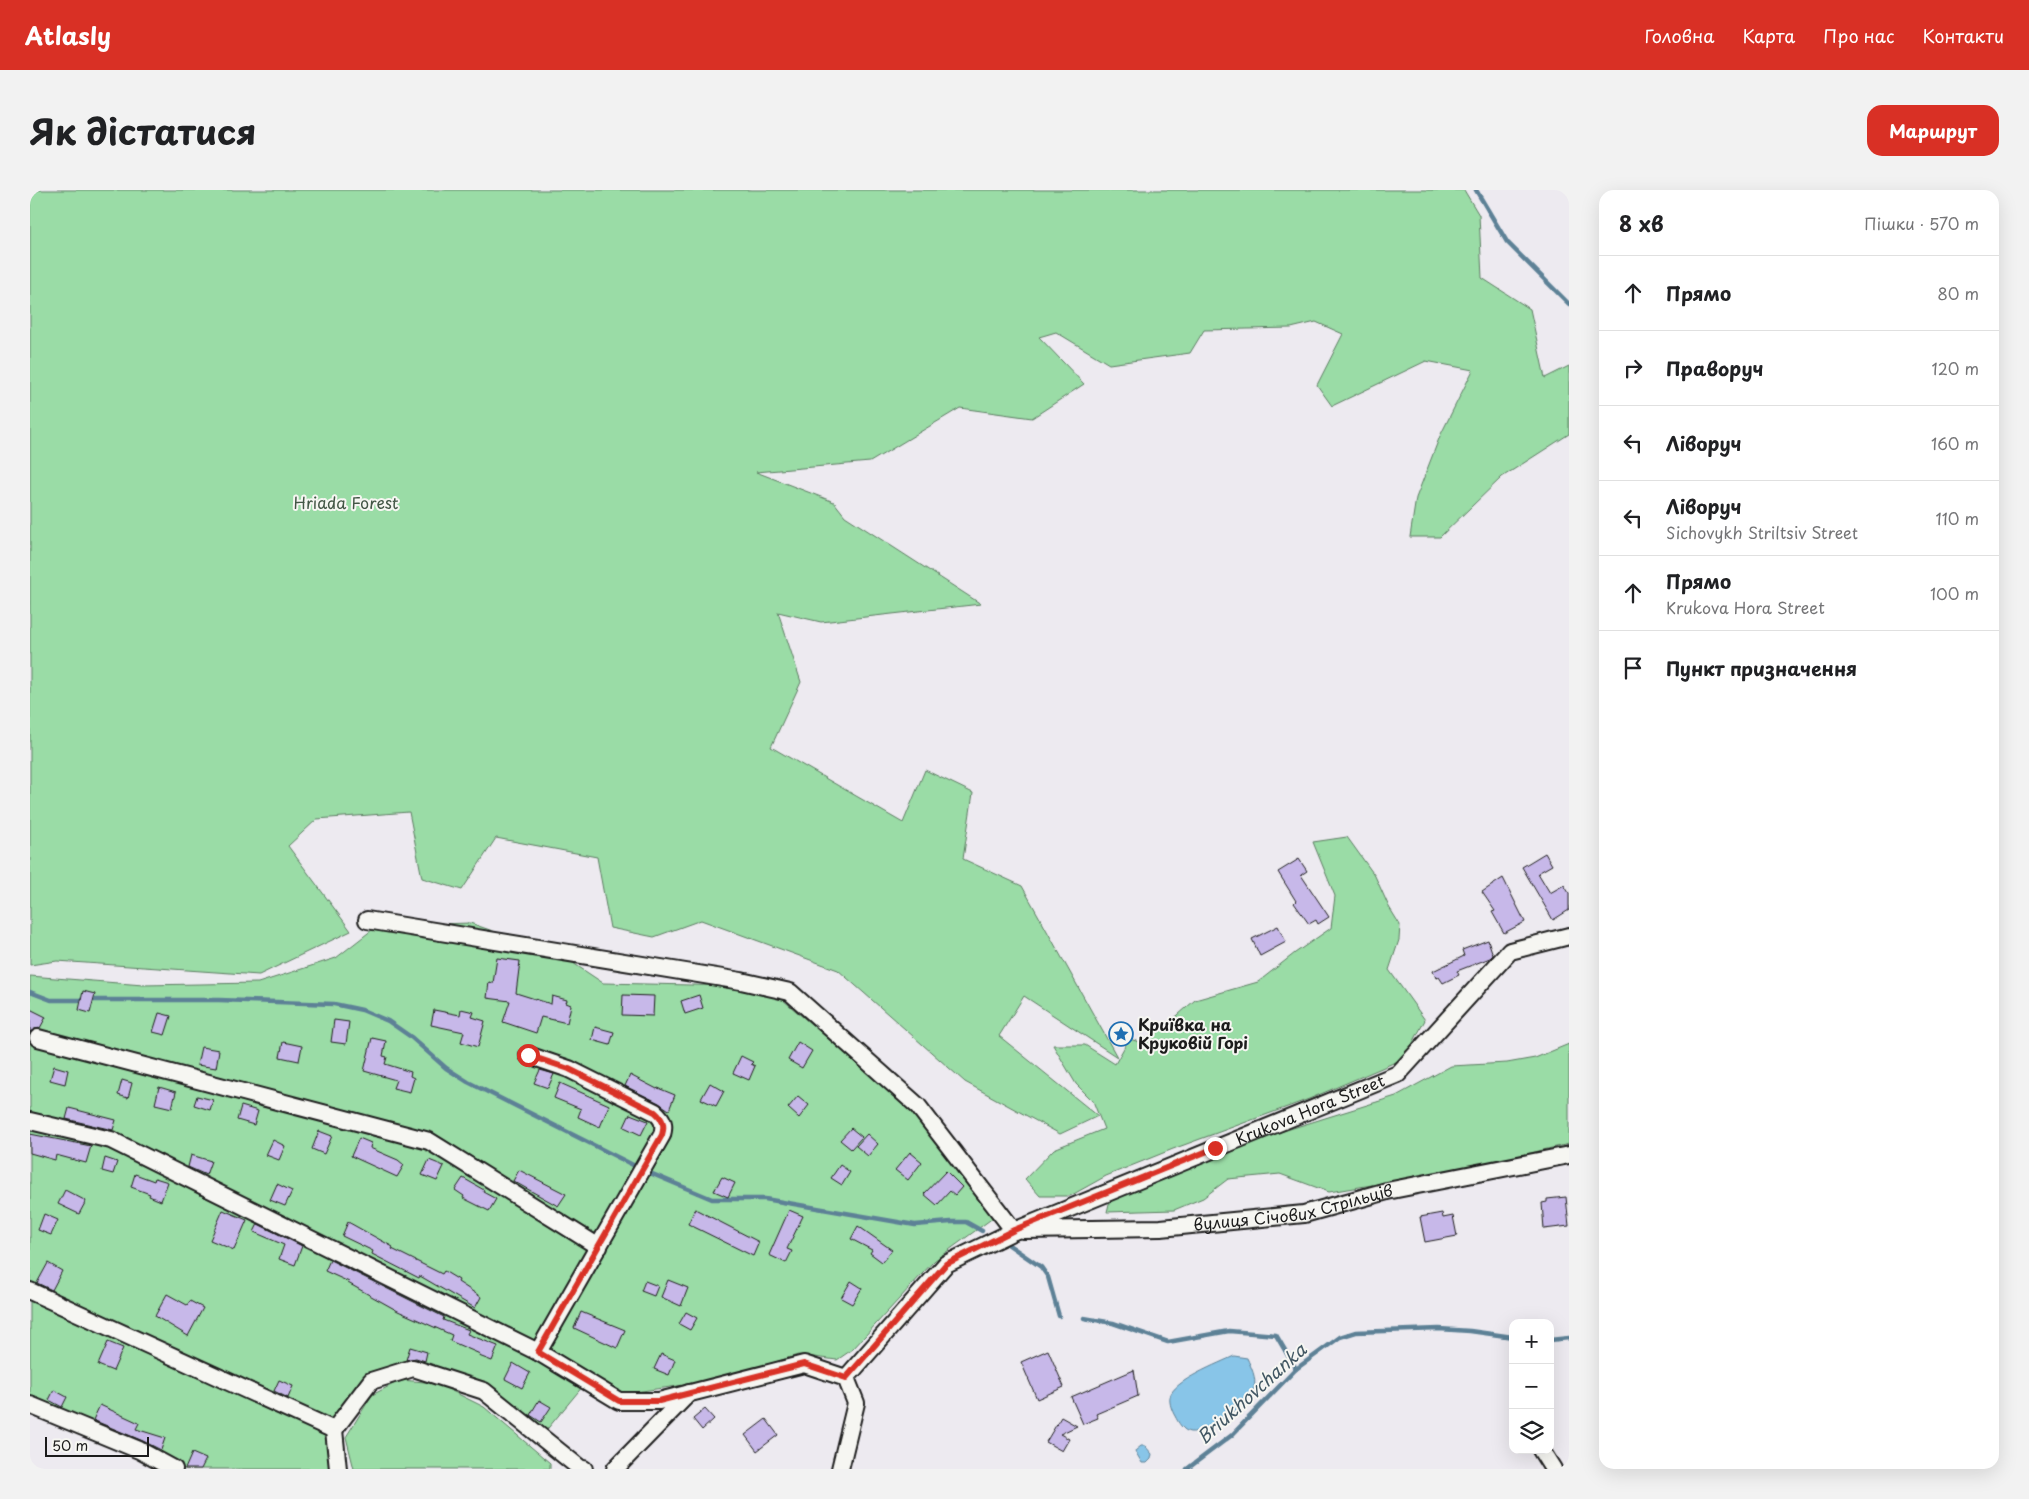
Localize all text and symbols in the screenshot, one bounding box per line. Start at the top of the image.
text: Atlasly [25,17,111,53]
text: Головна [1644,22,1714,49]
text: Карта [1742,22,1795,49]
text: Про нас [1823,22,1895,49]
text: Контакти [1923,22,2004,49]
text: Як дістатися [30,104,256,157]
button: Маршрут [1867,105,1999,156]
text: 8 хв [1619,207,1663,239]
text: Пішки · 570 m [1864,211,1979,235]
icon: ahead [1619,279,1647,307]
text: Прямо [1666,279,1731,307]
text: 80 m [1937,281,1979,305]
icon: right [1619,354,1647,382]
text: Праворуч [1666,354,1763,382]
text: 120 m [1932,356,1979,380]
icon: left [1619,429,1647,457]
text: Ліворуч [1666,429,1742,457]
text: 160 m [1931,431,1979,455]
park label: Hriada Forest [293,490,399,514]
text: Ліворуч [1666,492,1742,520]
icon: left [1619,504,1647,532]
text: 110 m [1936,506,1979,530]
text: Sichovykh Striltsiv Street [1666,520,1858,544]
text: Прямо [1666,567,1731,595]
icon: ahead [1619,579,1647,607]
text: 100 m [1930,581,1979,605]
text: Krukova Hora Street [1666,595,1825,619]
icon: arrive [1619,654,1647,682]
text: Пункт призначення [1666,654,1857,682]
place label: Криївка на Круковій Горі [1138,1012,1248,1054]
place icon: Криївка на Круковій Горі [1108,1021,1134,1047]
route start [517,1044,540,1067]
street label: Krukova Hora Street [1232,1068,1388,1150]
route end [1204,1137,1227,1160]
street label: вулиця Січових Стрільців [1192,1177,1394,1236]
map controls [1509,1319,1554,1454]
button: + [1509,1319,1554,1364]
water label: Briukhovchanka [1190,1336,1312,1450]
button: − [1509,1364,1554,1409]
button: layers [1509,1409,1554,1454]
scale bar [45,1434,149,1457]
text: 50 m [52,1435,88,1456]

